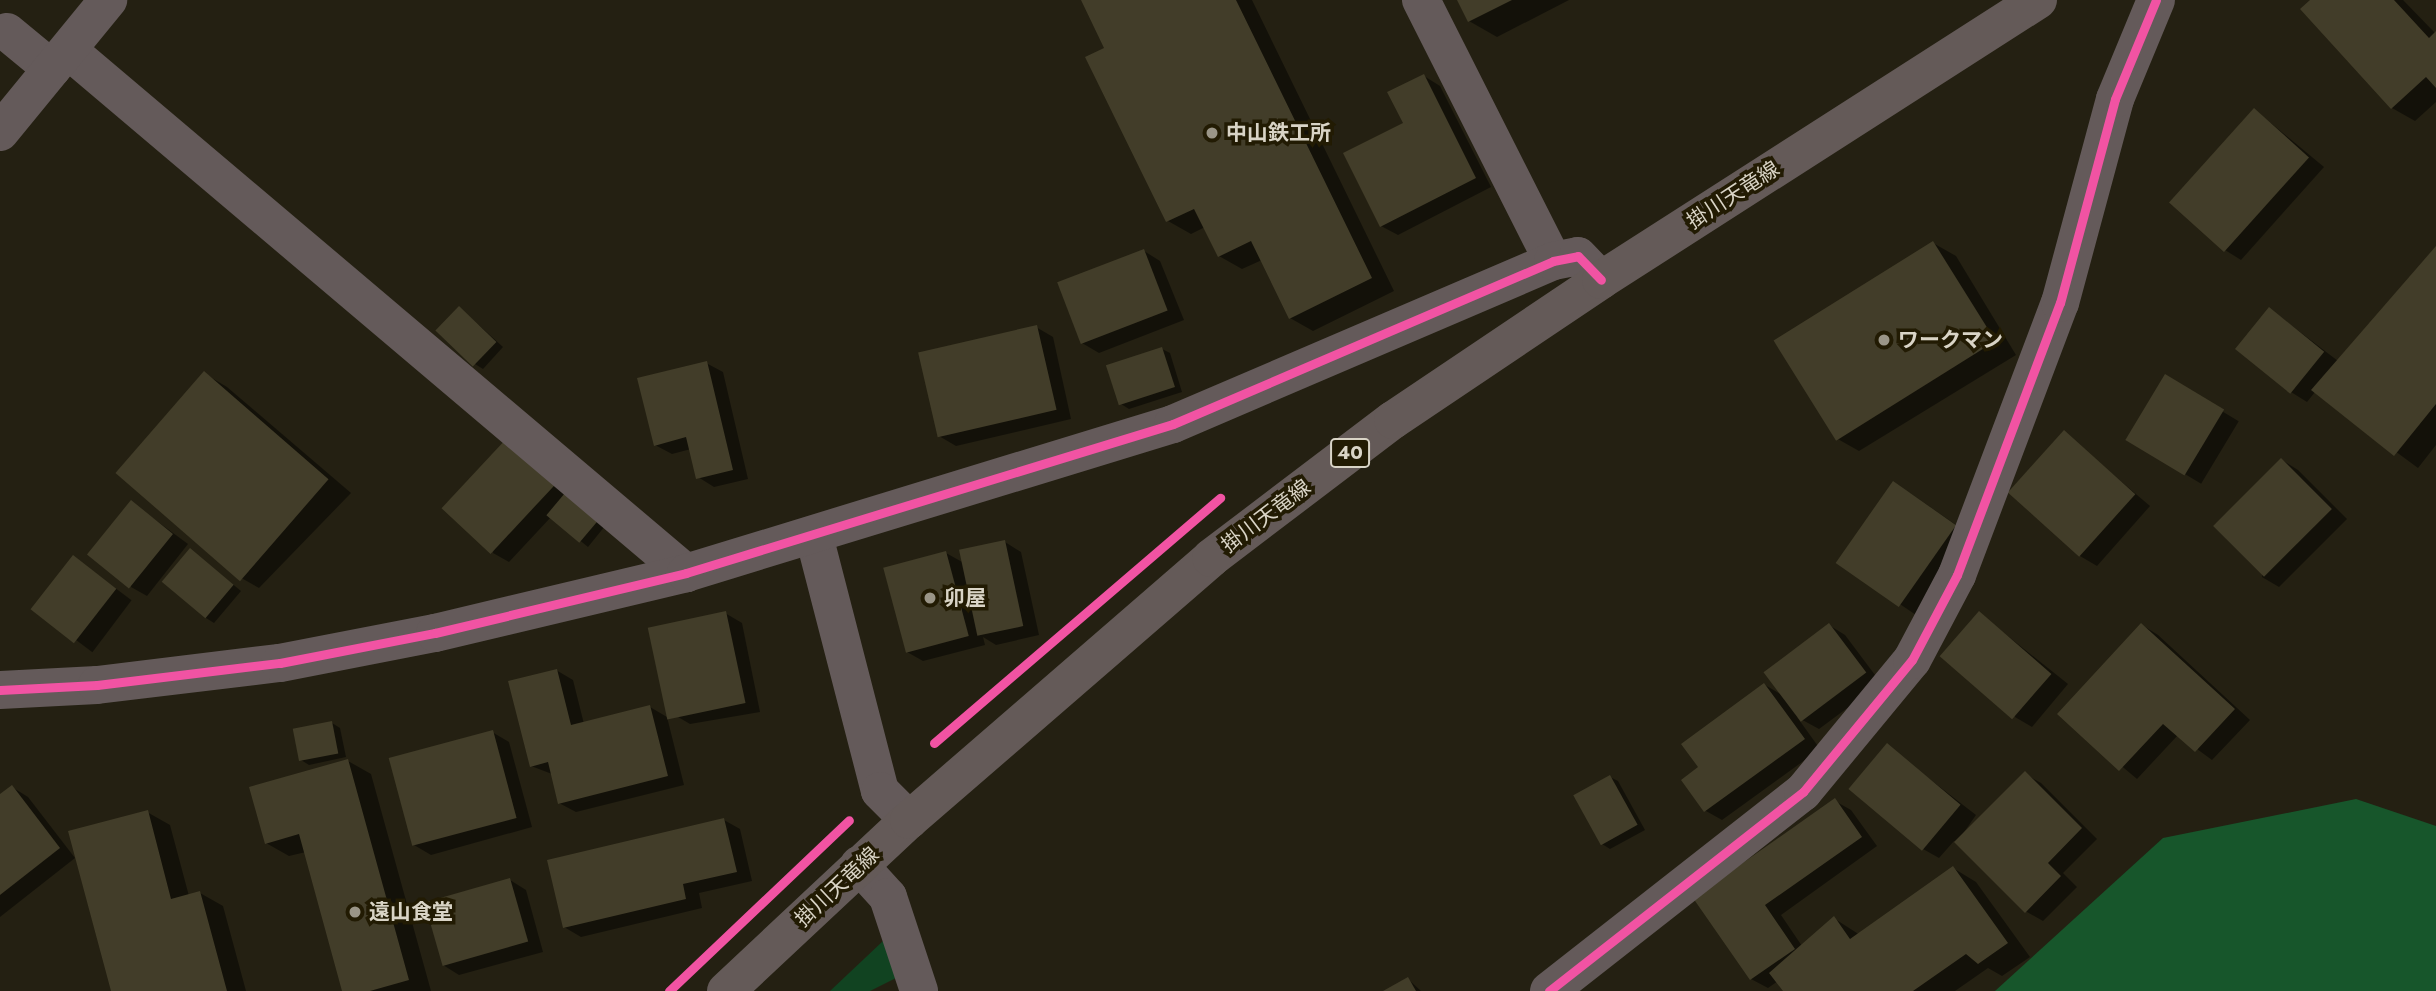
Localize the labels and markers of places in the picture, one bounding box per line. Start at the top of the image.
place label: 中山鉄工所 [1226,120,1331,146]
marker: 中山鉄工所 [1204,125,1220,141]
place label: ワークマン [1898,327,2003,353]
marker: ワークマン [1876,332,1892,348]
place label: 卯屋 [944,585,986,611]
marker: 卯屋 [922,590,938,606]
place label: 遠山食堂 [369,899,453,925]
marker: 遠山食堂 [347,904,363,920]

